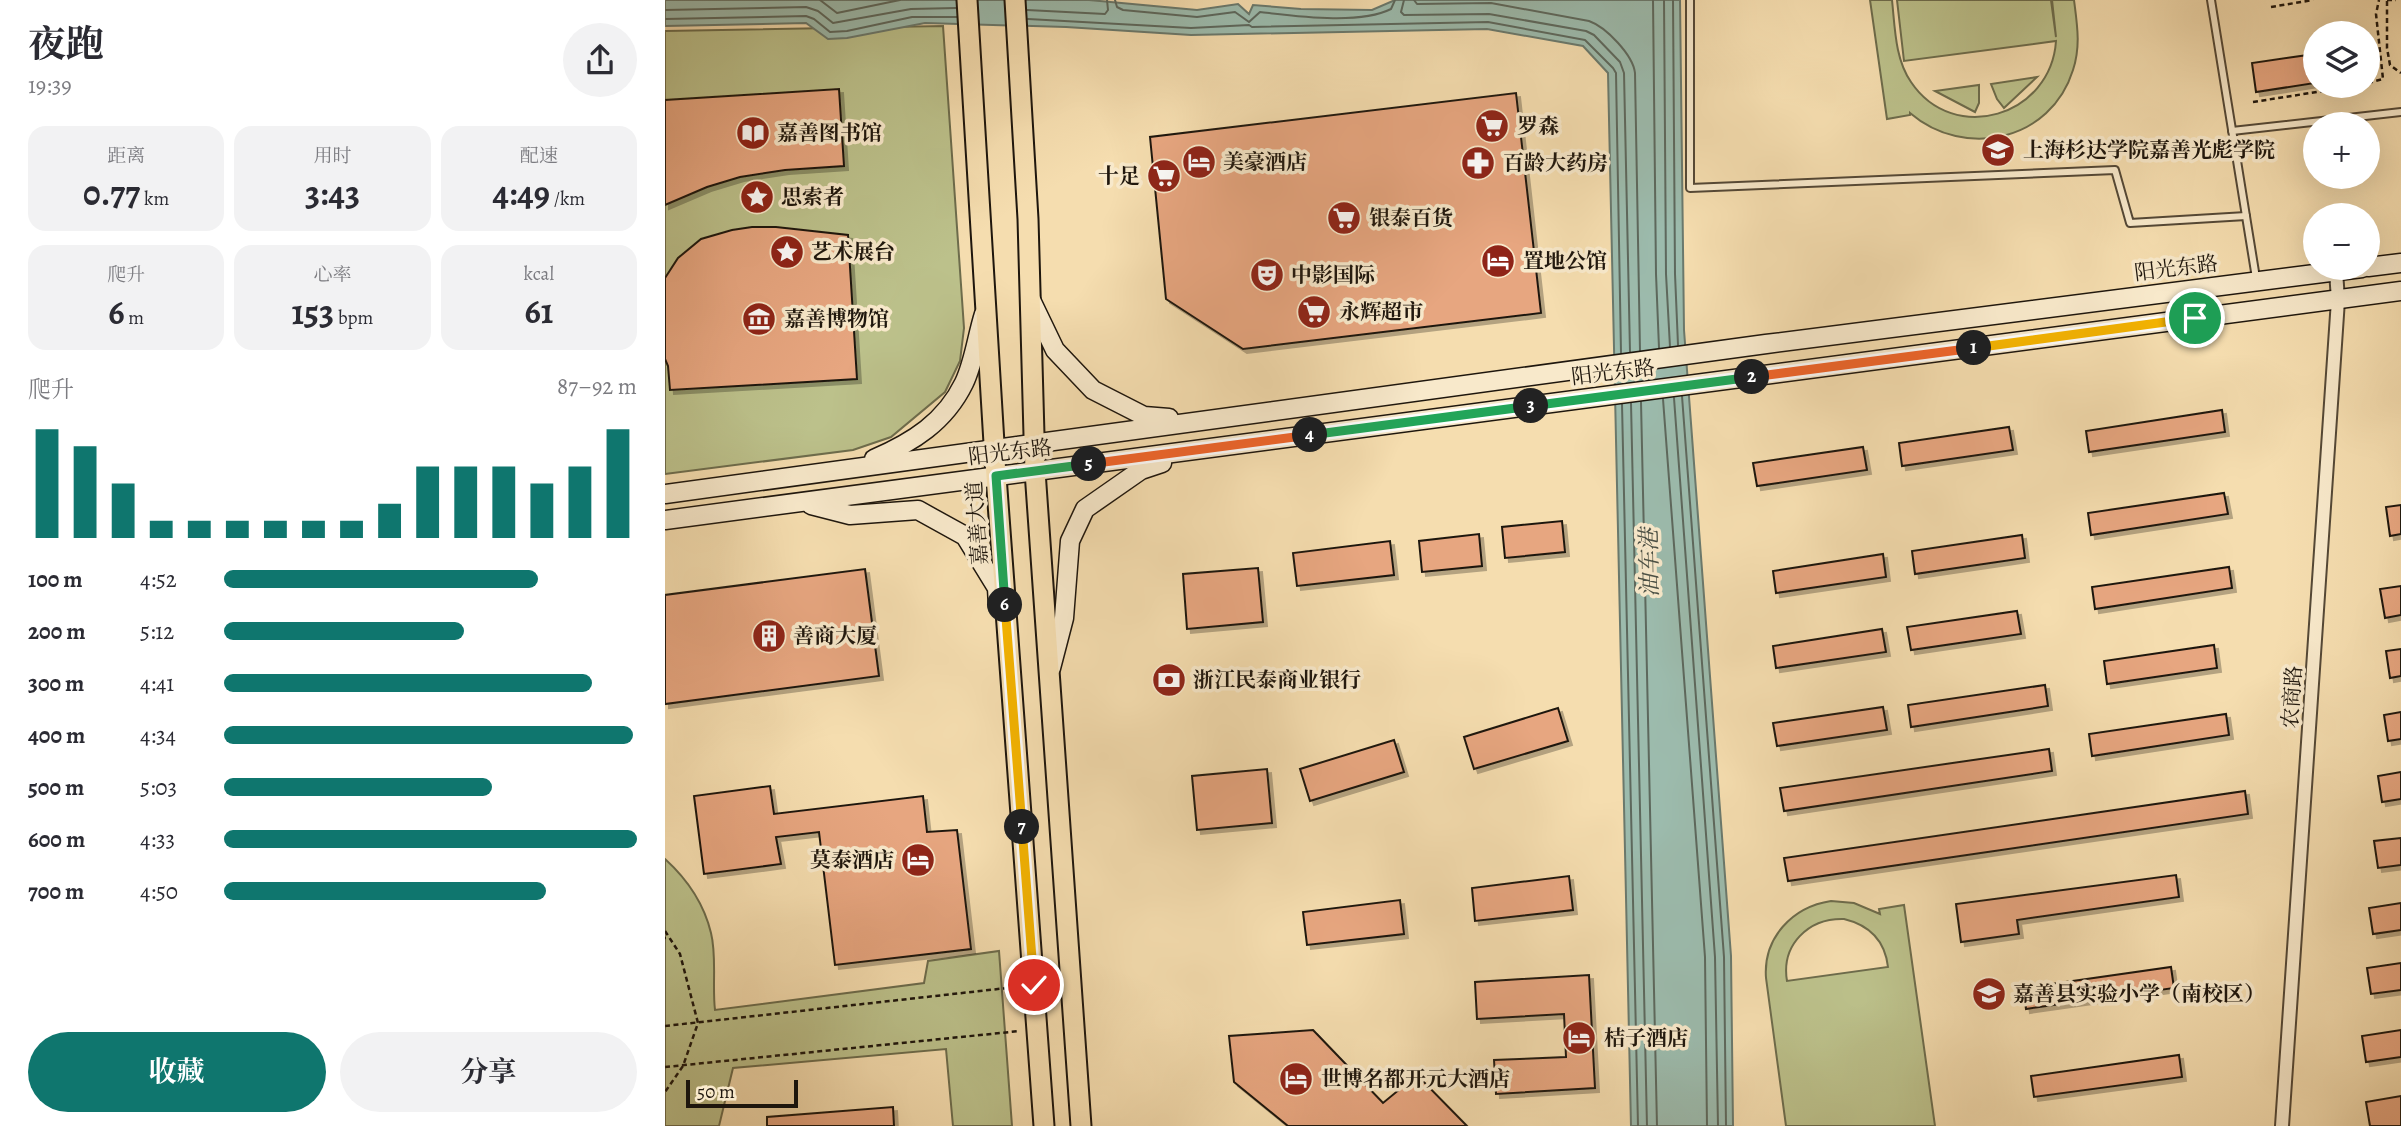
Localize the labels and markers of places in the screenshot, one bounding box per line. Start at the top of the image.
supermarket icon: 罗森 [1473,107,1511,145]
place label: 罗森 [1517,112,1559,140]
library icon: 嘉善图书馆 [734,114,772,152]
place label: 嘉善图书馆 [777,119,882,147]
school or university icon: 上海杉达学院嘉善光彪学院 [1979,131,2017,169]
place label: 上海杉达学院嘉善光彪学院 [2023,136,2275,164]
hotel icon: 美豪酒店 [1180,143,1218,181]
pharmacy icon: 百龄大药房 [1459,144,1497,182]
place label: 美豪酒店 [1223,148,1307,176]
place label: 百龄大药房 [1503,149,1608,177]
supermarket icon: 十足 [1145,157,1183,195]
place label: 十足 [1098,162,1140,190]
place icon: 思索者 [738,178,776,216]
place label: 思索者 [781,183,844,211]
supermarket icon: 银泰百货 [1325,199,1363,237]
place label: 银泰百货 [1369,204,1453,232]
place icon: 艺术展台 [768,233,806,271]
place label: 艺术展台 [811,238,895,266]
hotel icon: 置地公馆 [1479,242,1517,280]
place label: 置地公馆 [1523,247,1607,275]
theatre icon: 中影国际 [1248,256,1286,294]
place label: 中影国际 [1291,261,1375,289]
pin [2165,288,2225,348]
supermarket icon: 永辉超市 [1295,293,1333,331]
place label: 永辉超市 [1339,298,1423,326]
museum icon: 嘉善博物馆 [740,300,778,338]
place label: 嘉善博物馆 [784,305,889,333]
pin: 1 [1957,330,1991,366]
pin: 2 [1735,360,1769,394]
pin: 3 [1513,388,1549,424]
pin: 4 [1293,418,1327,452]
pin: 5 [1071,447,1107,482]
pin: 6 [987,588,1023,622]
building icon: 善商大厦 [750,617,788,655]
place label: 善商大厦 [793,622,877,650]
bank icon: 浙江民泰商业银行 [1150,661,1188,699]
place label: 浙江民泰商业银行 [1193,666,1361,694]
pin: 7 [1005,810,1039,844]
hotel icon: 莫泰酒店 [899,841,937,879]
place label: 莫泰酒店 [810,846,894,874]
pin [1004,955,1064,1015]
school or university icon: 嘉善县实验小学（南校区） [1970,975,2008,1013]
place label: 嘉善县实验小学（南校区） [2013,980,2265,1008]
hotel icon: 桔子酒店 [1560,1019,1598,1057]
place label: 桔子酒店 [1604,1024,1688,1052]
hotel icon: 世博名都开元大酒店 [1277,1060,1315,1098]
place label: 世博名都开元大酒店 [1321,1065,1510,1093]

